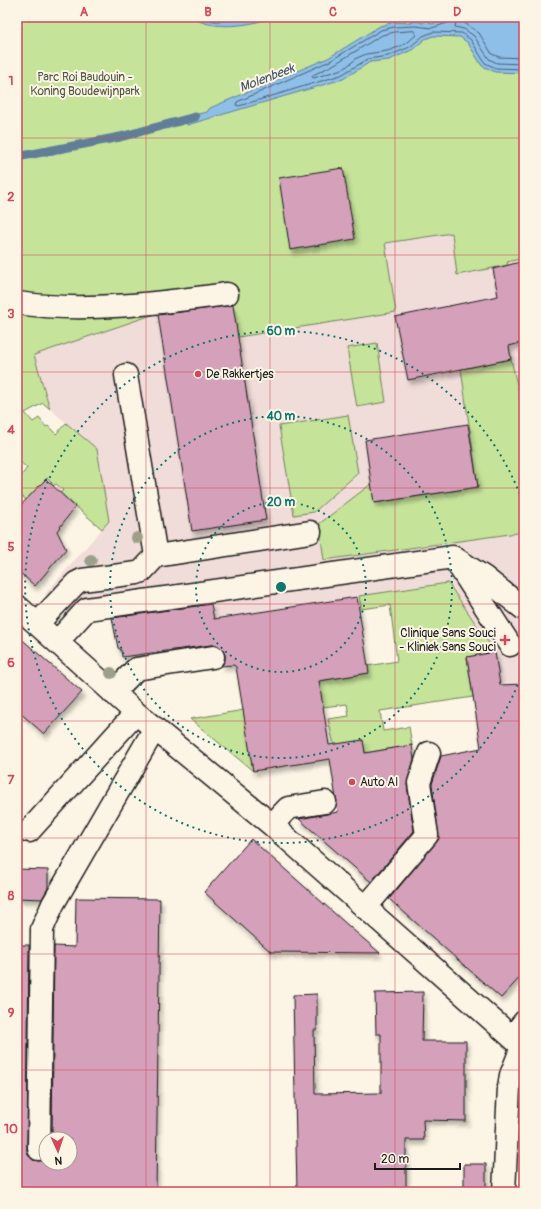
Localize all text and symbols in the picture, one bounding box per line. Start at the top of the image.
text: A [80,4,89,20]
text: B [204,4,212,20]
text: C [329,4,337,20]
text: D [453,4,461,20]
water label: Molenbeek [237,60,298,96]
park label: Parc Roi Baudouin - Koning Boudewijnpark [30,70,140,99]
text: 1 [8,73,14,89]
text: 2 [7,189,15,205]
text: 3 [7,306,15,322]
text: 60 m [267,324,296,339]
place label: De Rakkertjes [206,367,274,382]
marker: De Rakkertjes [193,369,203,379]
text: 40 m [266,409,296,424]
text: 4 [7,422,15,438]
text: 20 m [267,495,295,510]
text: 5 [7,539,15,555]
centre of rings [274,580,288,594]
place label: Clinique Sans Souci - Kliniek Sans Souci [399,626,496,655]
marker: Clinique Sans Souci - Kliniek Sans Souci [499,634,511,646]
text: 6 [7,655,15,671]
text: 7 [8,772,15,788]
place label: Auto AI [360,775,398,790]
marker: Auto AI [347,777,357,787]
text: 8 [8,888,15,904]
text: 9 [8,1005,15,1021]
text: 10 [4,1121,18,1137]
north arrow [38,1131,78,1171]
scale bar [375,1145,460,1171]
text: 20 m [381,1152,410,1167]
text: N [54,1154,63,1167]

